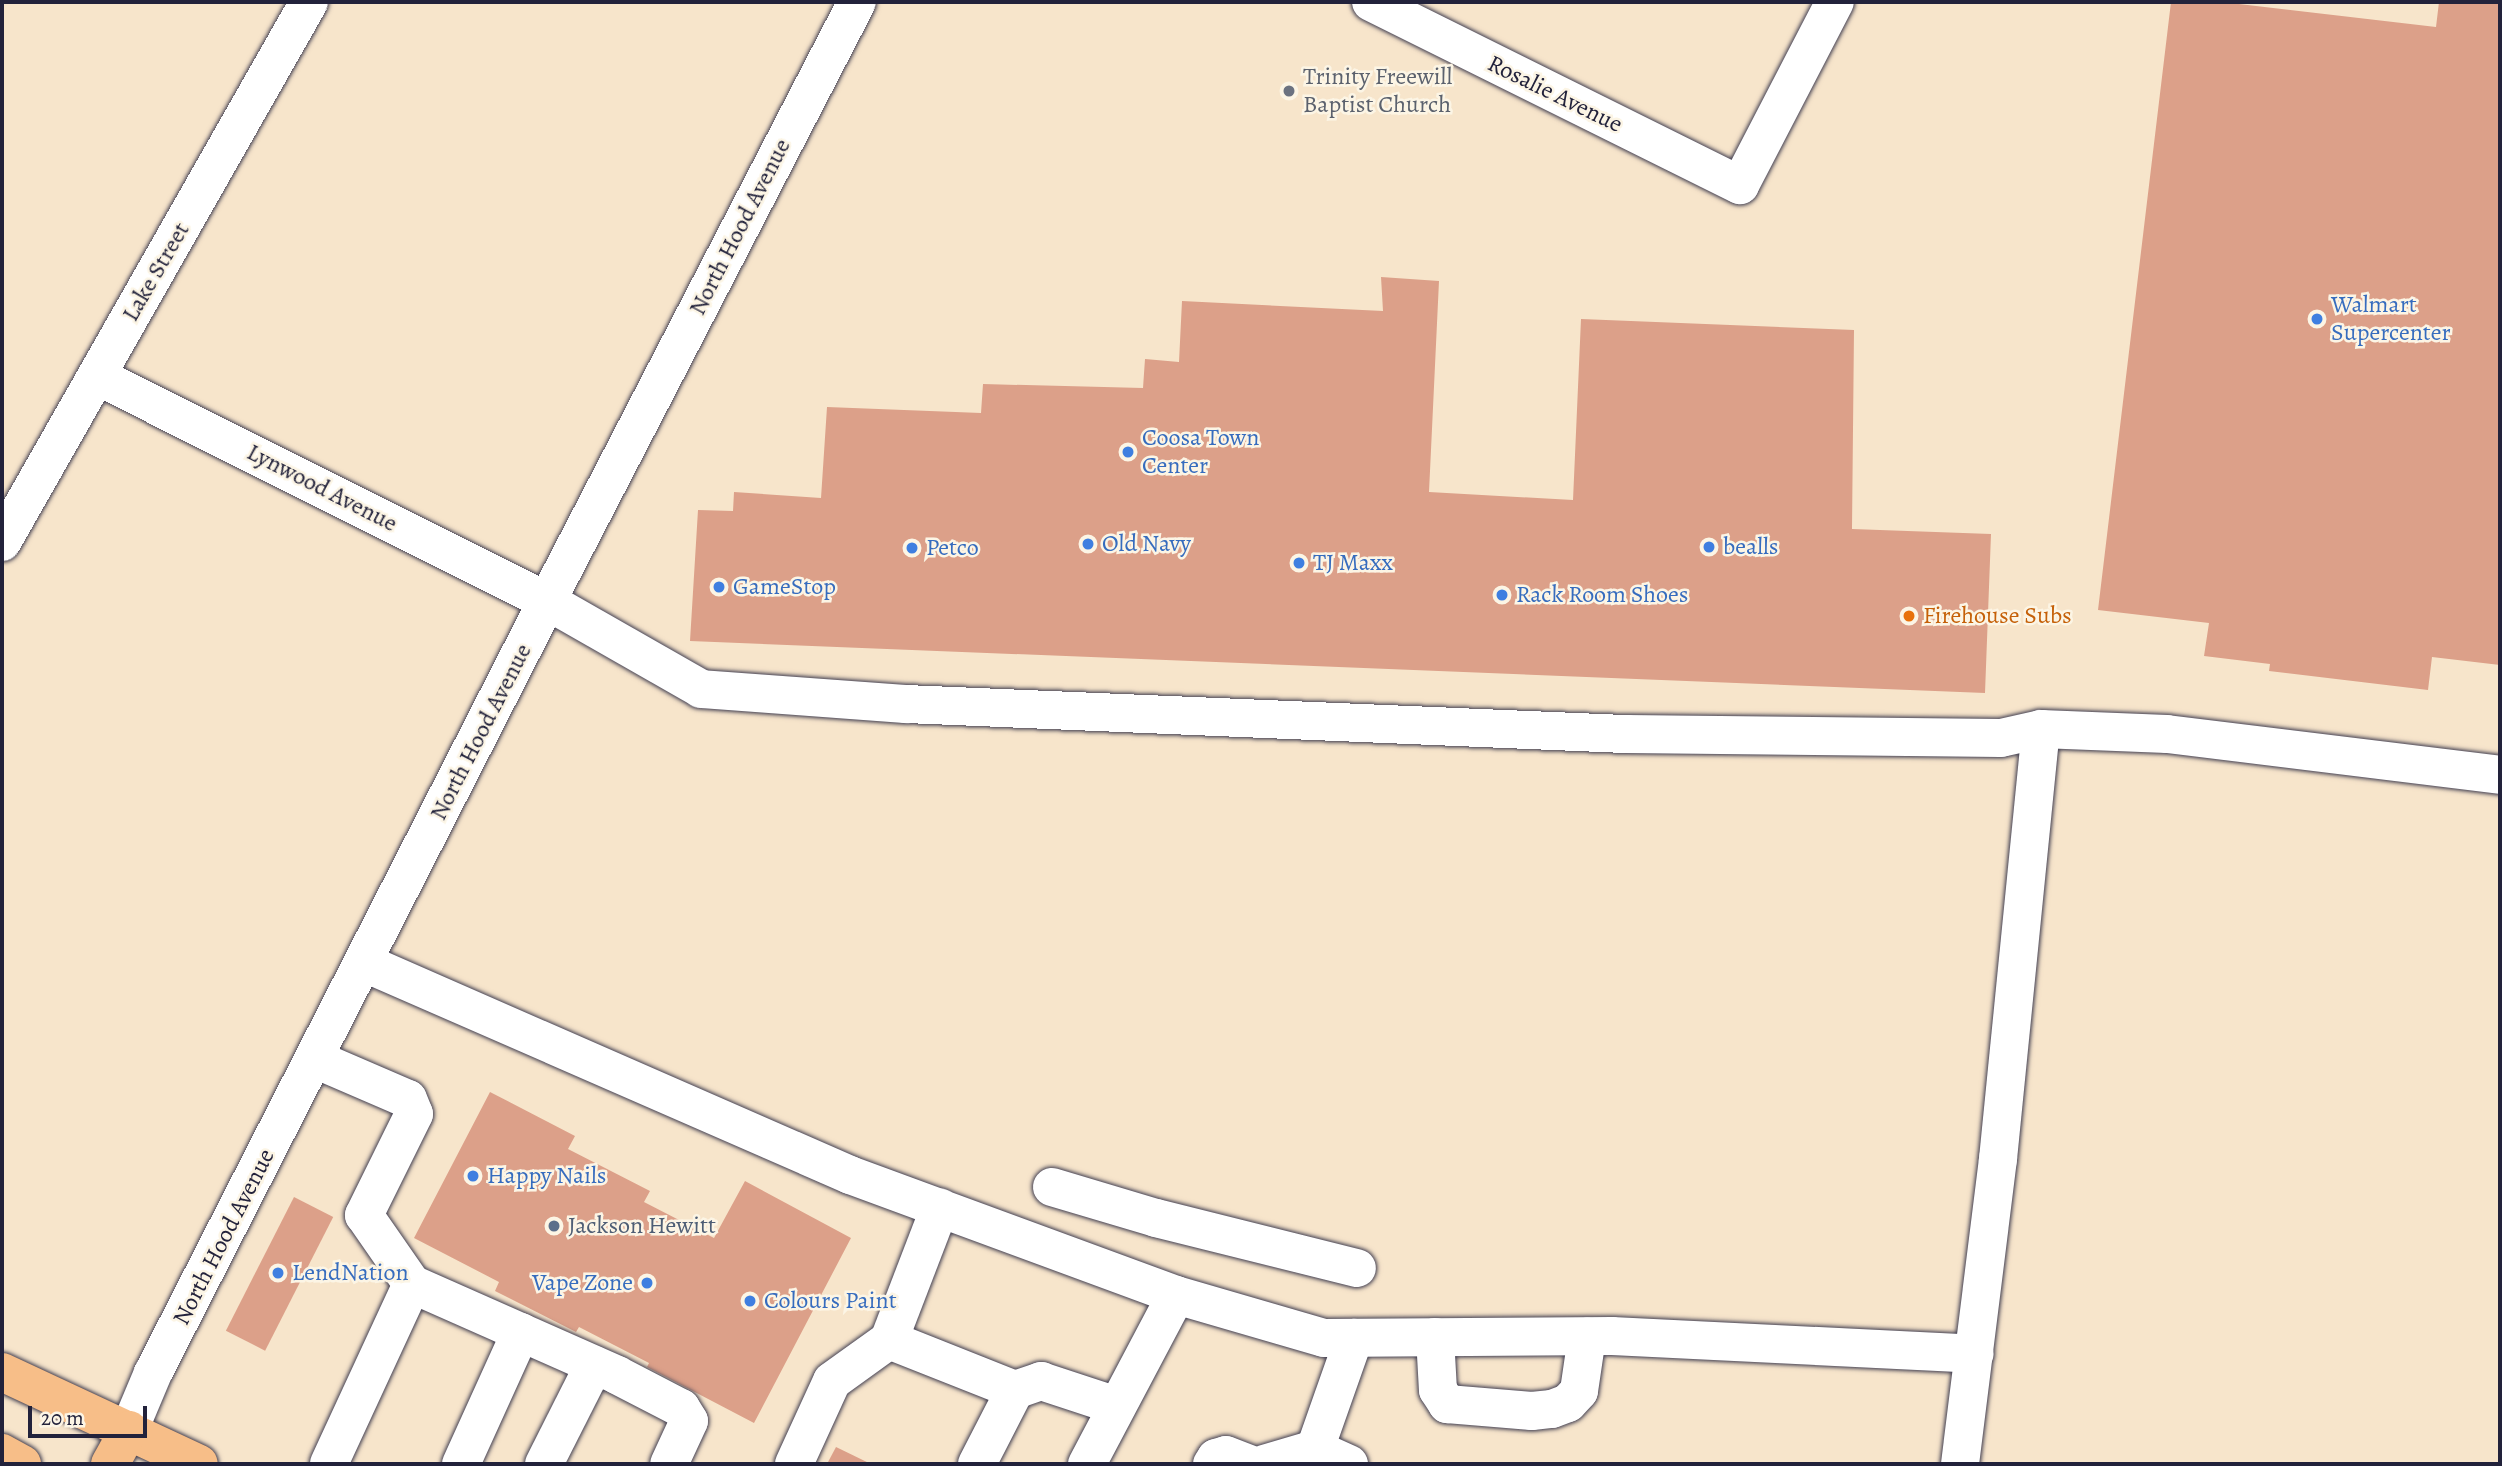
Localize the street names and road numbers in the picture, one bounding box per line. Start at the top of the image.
street label: Rosalie Avenue [1483,49,1627,139]
street label: North Hood Avenue [683,134,797,320]
street label: Lake Street [116,217,196,327]
street label: Lynwood Avenue [242,438,402,538]
street label: North Hood Avenue [424,639,538,825]
street label: North Hood Avenue [167,1144,281,1330]

